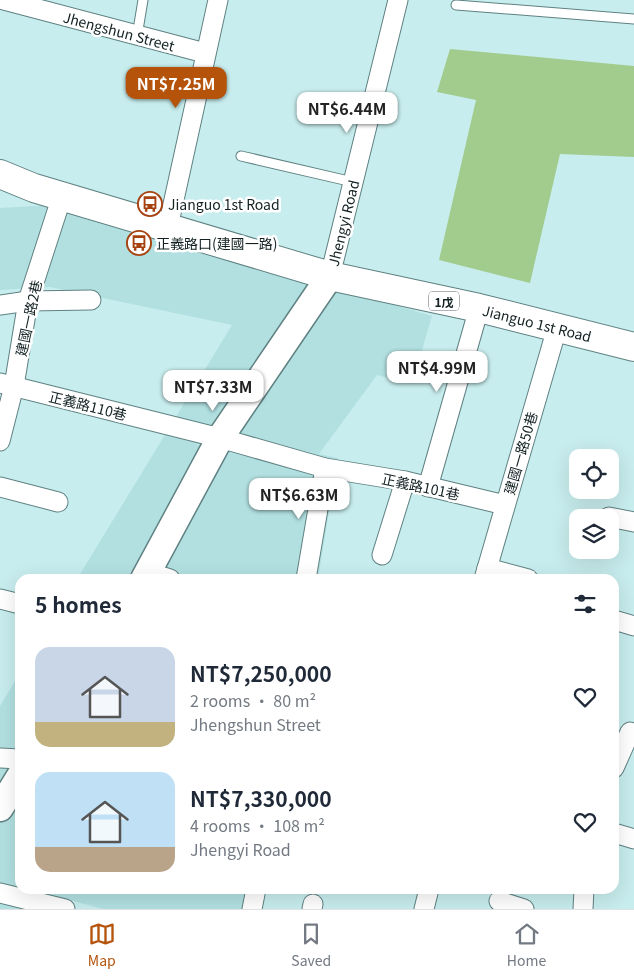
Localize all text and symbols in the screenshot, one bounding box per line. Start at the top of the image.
street label: Jhengshun Street [61,7,178,56]
pin: NT$7.25M [124,66,228,109]
text: NT$7.25M [137,71,215,95]
pin: NT$6.44M [295,92,399,134]
text: NT$6.44M [308,96,386,120]
street label: Jhengyi Road [323,178,363,268]
bus stop icon: Jianguo 1st Road [137,191,163,217]
place label: Jianguo 1st Road [168,194,280,214]
bus stop icon: 正義路口(建國一路) [126,230,152,256]
place label: 正義路口(建國一路) [156,233,277,253]
street label: 建國一路2巷 [10,278,46,358]
road number: 1戊 [429,292,459,310]
street label: Jianguo 1st Road [480,300,594,346]
pin: NT$4.99M [385,350,489,393]
text: NT$4.99M [398,355,476,379]
pin: NT$7.33M [161,370,265,412]
text: NT$7.33M [174,374,252,398]
street label: 正義路110巷 [47,386,129,424]
street label: 建國一路50巷 [499,409,541,497]
map controls [569,449,619,559]
button: locate [569,449,619,499]
street label: 正義路101巷 [380,468,462,504]
pin: NT$6.63M [247,478,351,520]
text: NT$6.63M [260,482,338,506]
button: layers [569,509,619,559]
text: 5 homes [35,589,122,619]
icon: filters [571,590,599,618]
text: NT$7,250,000 [190,658,332,688]
icon: home [75,667,135,727]
icon: heart [571,683,599,711]
text: 2 rooms · 80 m² [190,688,316,712]
text: Jhengshun Street [190,712,321,736]
text: NT$7,330,000 [190,783,332,813]
icon: home [75,792,135,852]
icon: heart [571,808,599,836]
text: 4 rooms · 108 m² [190,813,325,837]
text: Jhengyi Road [190,837,291,861]
tab: Map [88,920,116,970]
tab: Saved [291,920,331,970]
tab: Home [507,920,546,970]

